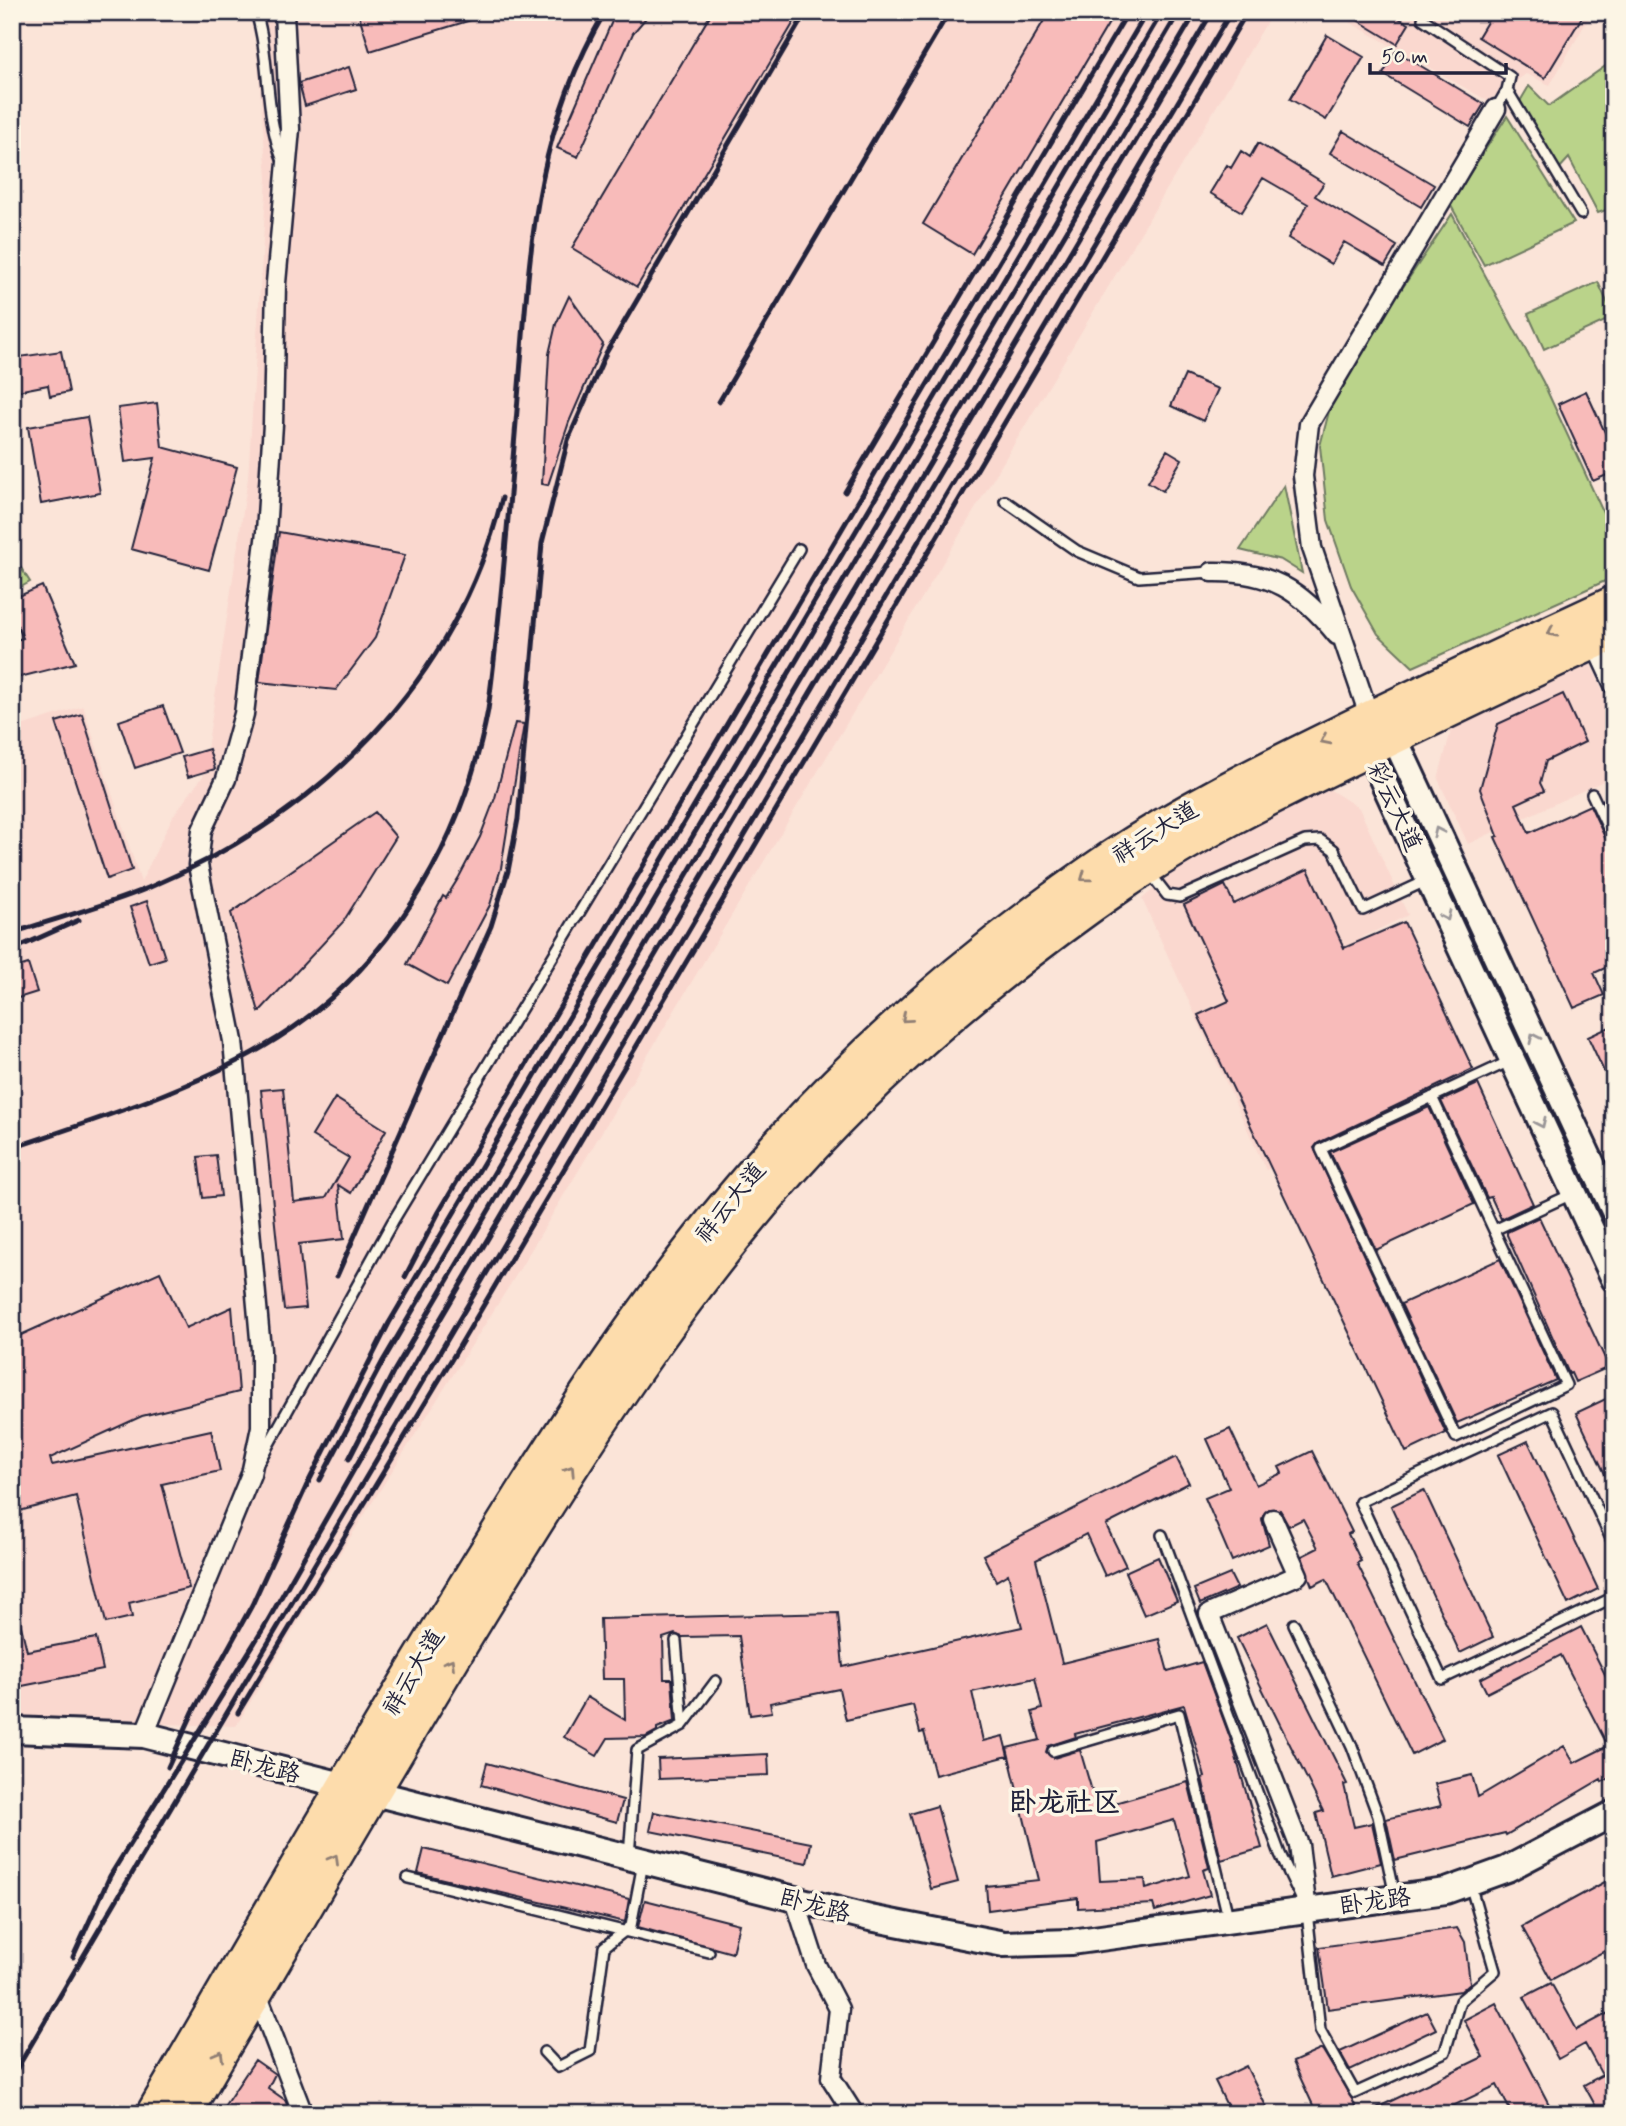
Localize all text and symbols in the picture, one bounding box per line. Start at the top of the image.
scale bar [1370,32,1507,76]
text: 50 m [1381,43,1428,71]
one-way arrow [1547,623,1559,637]
one-way arrow [1320,732,1332,746]
street label: 彩云大道 [1359,757,1428,857]
street label: 祥云大道 [1107,795,1205,872]
one-way arrow [1432,826,1446,839]
one-way arrow [1080,869,1093,881]
one-way arrow [1438,909,1452,921]
one-way arrow [902,1010,915,1022]
one-way arrow [1528,1033,1542,1045]
one-way arrow [1533,1116,1547,1128]
street label: 祥云大道 [689,1156,773,1250]
one-way arrow [561,1464,574,1477]
street label: 祥云大道 [376,1624,452,1722]
one-way arrow [441,1657,454,1670]
street label: 卧龙路 [226,1744,303,1791]
district label: 卧龙社区 [1009,1785,1121,1822]
one-way arrow [326,1853,339,1866]
street label: 卧龙路 [1337,1882,1413,1923]
street label: 卧龙路 [776,1883,853,1930]
one-way arrow [211,2049,224,2062]

